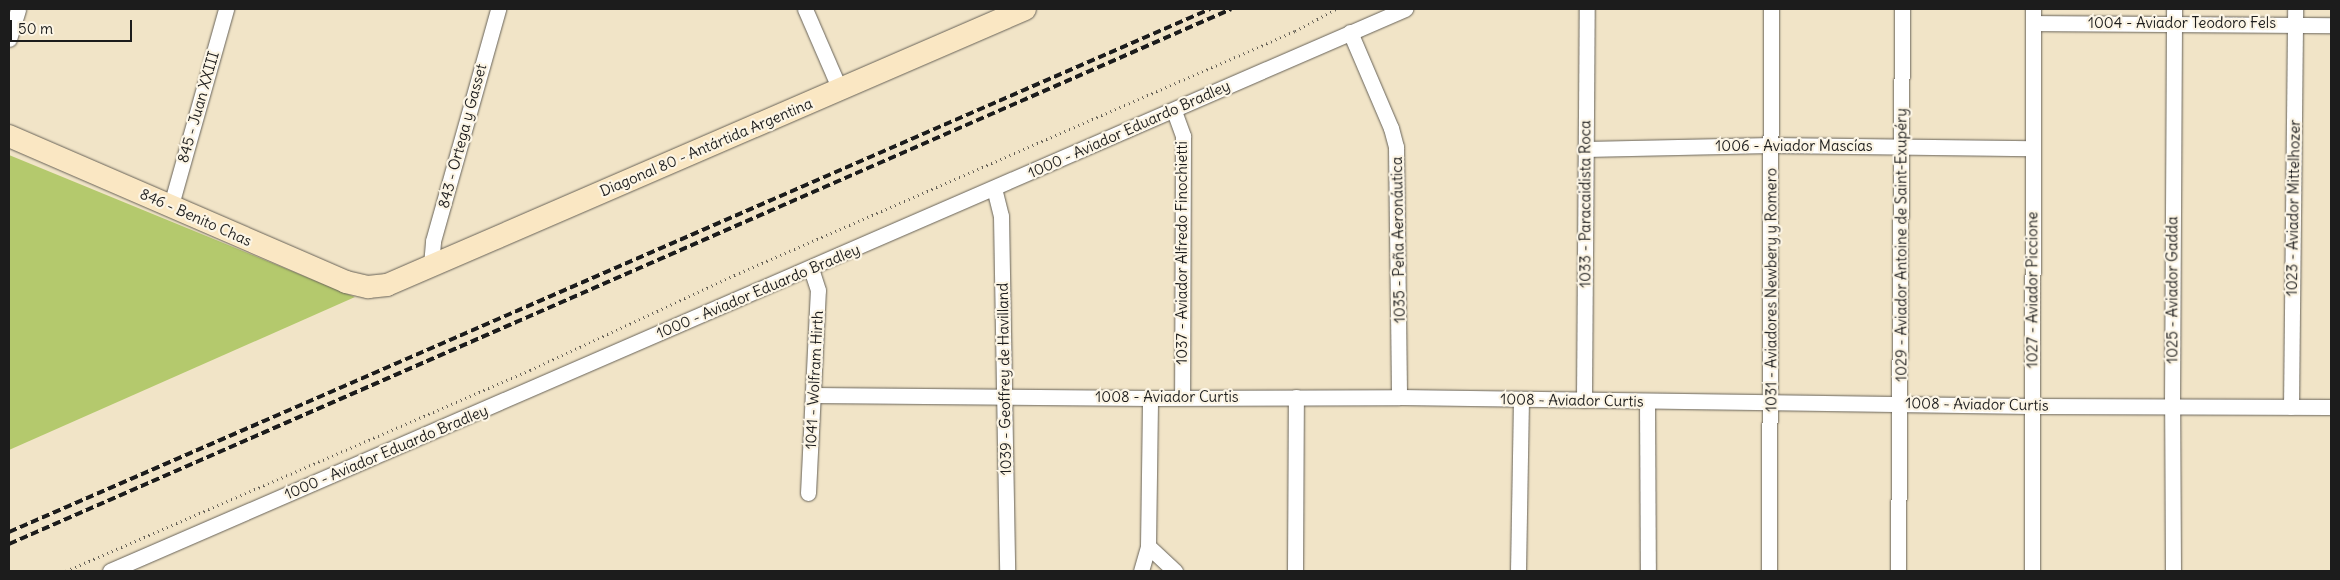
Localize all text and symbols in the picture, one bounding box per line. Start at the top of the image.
scale bar [12,10,135,42]
street label: 1004 - Aviador Teodoro Fels [2088,14,2276,32]
text: 50 m [18,19,53,38]
street label: 845 - Juan XXIII [174,49,222,165]
street label: 843 - Ortega y Gasset [434,62,490,210]
street label: 1000 - Aviador Eduardo Bradley [1025,76,1233,182]
street label: Diagonal 80 - Antártida Argentina [597,94,815,200]
street label: 1029 - Aviador Antoine de Saint-Exupéry [1892,108,1910,382]
street label: 1033 - Paracaidista Roca [1576,120,1594,288]
street label: 1023 - Aviador Mittelhozer [2282,120,2304,296]
street label: 1006 - Aviador Mascías [1715,137,1873,155]
street label: 1037 - Aviador Alfredo Finochietti [1173,141,1191,365]
street label: 1035 - Peña Aeronáutica [1388,157,1408,323]
street label: 1031 - Aviadores Newbery y Romero [1762,168,1780,412]
street label: 846 - Benito Chas [137,184,255,250]
street label: 1027 - Aviador Piccione [2023,212,2041,368]
street label: 1025 - Aviador Gadda [2163,216,2181,364]
street label: 1000 - Aviador Eduardo Bradley [654,240,862,342]
street label: 1039 - Geoffrey de Havilland [993,283,1015,475]
street label: 1041 - Wolfram Hirth [801,310,827,450]
street label: 1008 - Aviador Curtis [1095,388,1239,406]
street label: 1008 - Aviador Curtis [1500,390,1644,410]
street label: 1008 - Aviador Curtis [1905,394,2049,414]
street label: 1000 - Aviador Eduardo Bradley [282,401,490,503]

